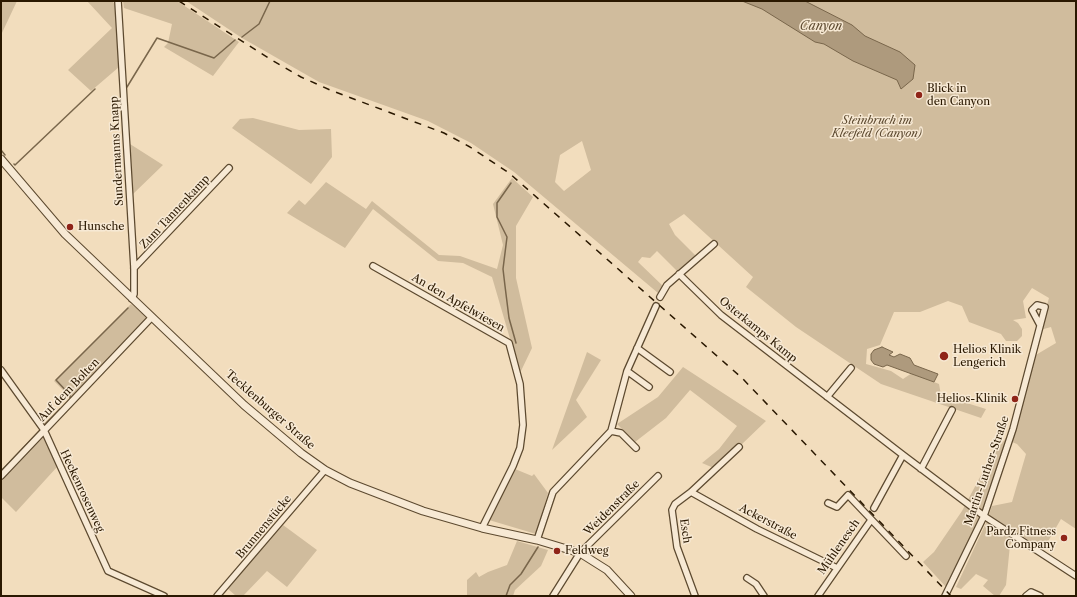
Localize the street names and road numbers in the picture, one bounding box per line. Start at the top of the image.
street label: Sundermanns Knapp [108,96,126,206]
street label: Zum Tannenkamp [137,172,213,252]
street label: An den Apfelwiesen [409,271,507,335]
street label: Osterkamps Kamp [716,294,800,366]
street label: Auf dem Bolten [36,356,102,424]
street label: Tecklenburger Straße [223,368,317,452]
street label: Martin-Luther-Straße [962,414,1012,528]
street label: Heckenrosenweg [57,448,107,534]
street label: Weidenstraße [581,477,643,539]
street label: Brunnenstücke [234,493,294,561]
street label: Ackerstraße [737,501,799,543]
street label: Mühlenesch [815,517,863,577]
street label: Esch [677,518,693,544]

